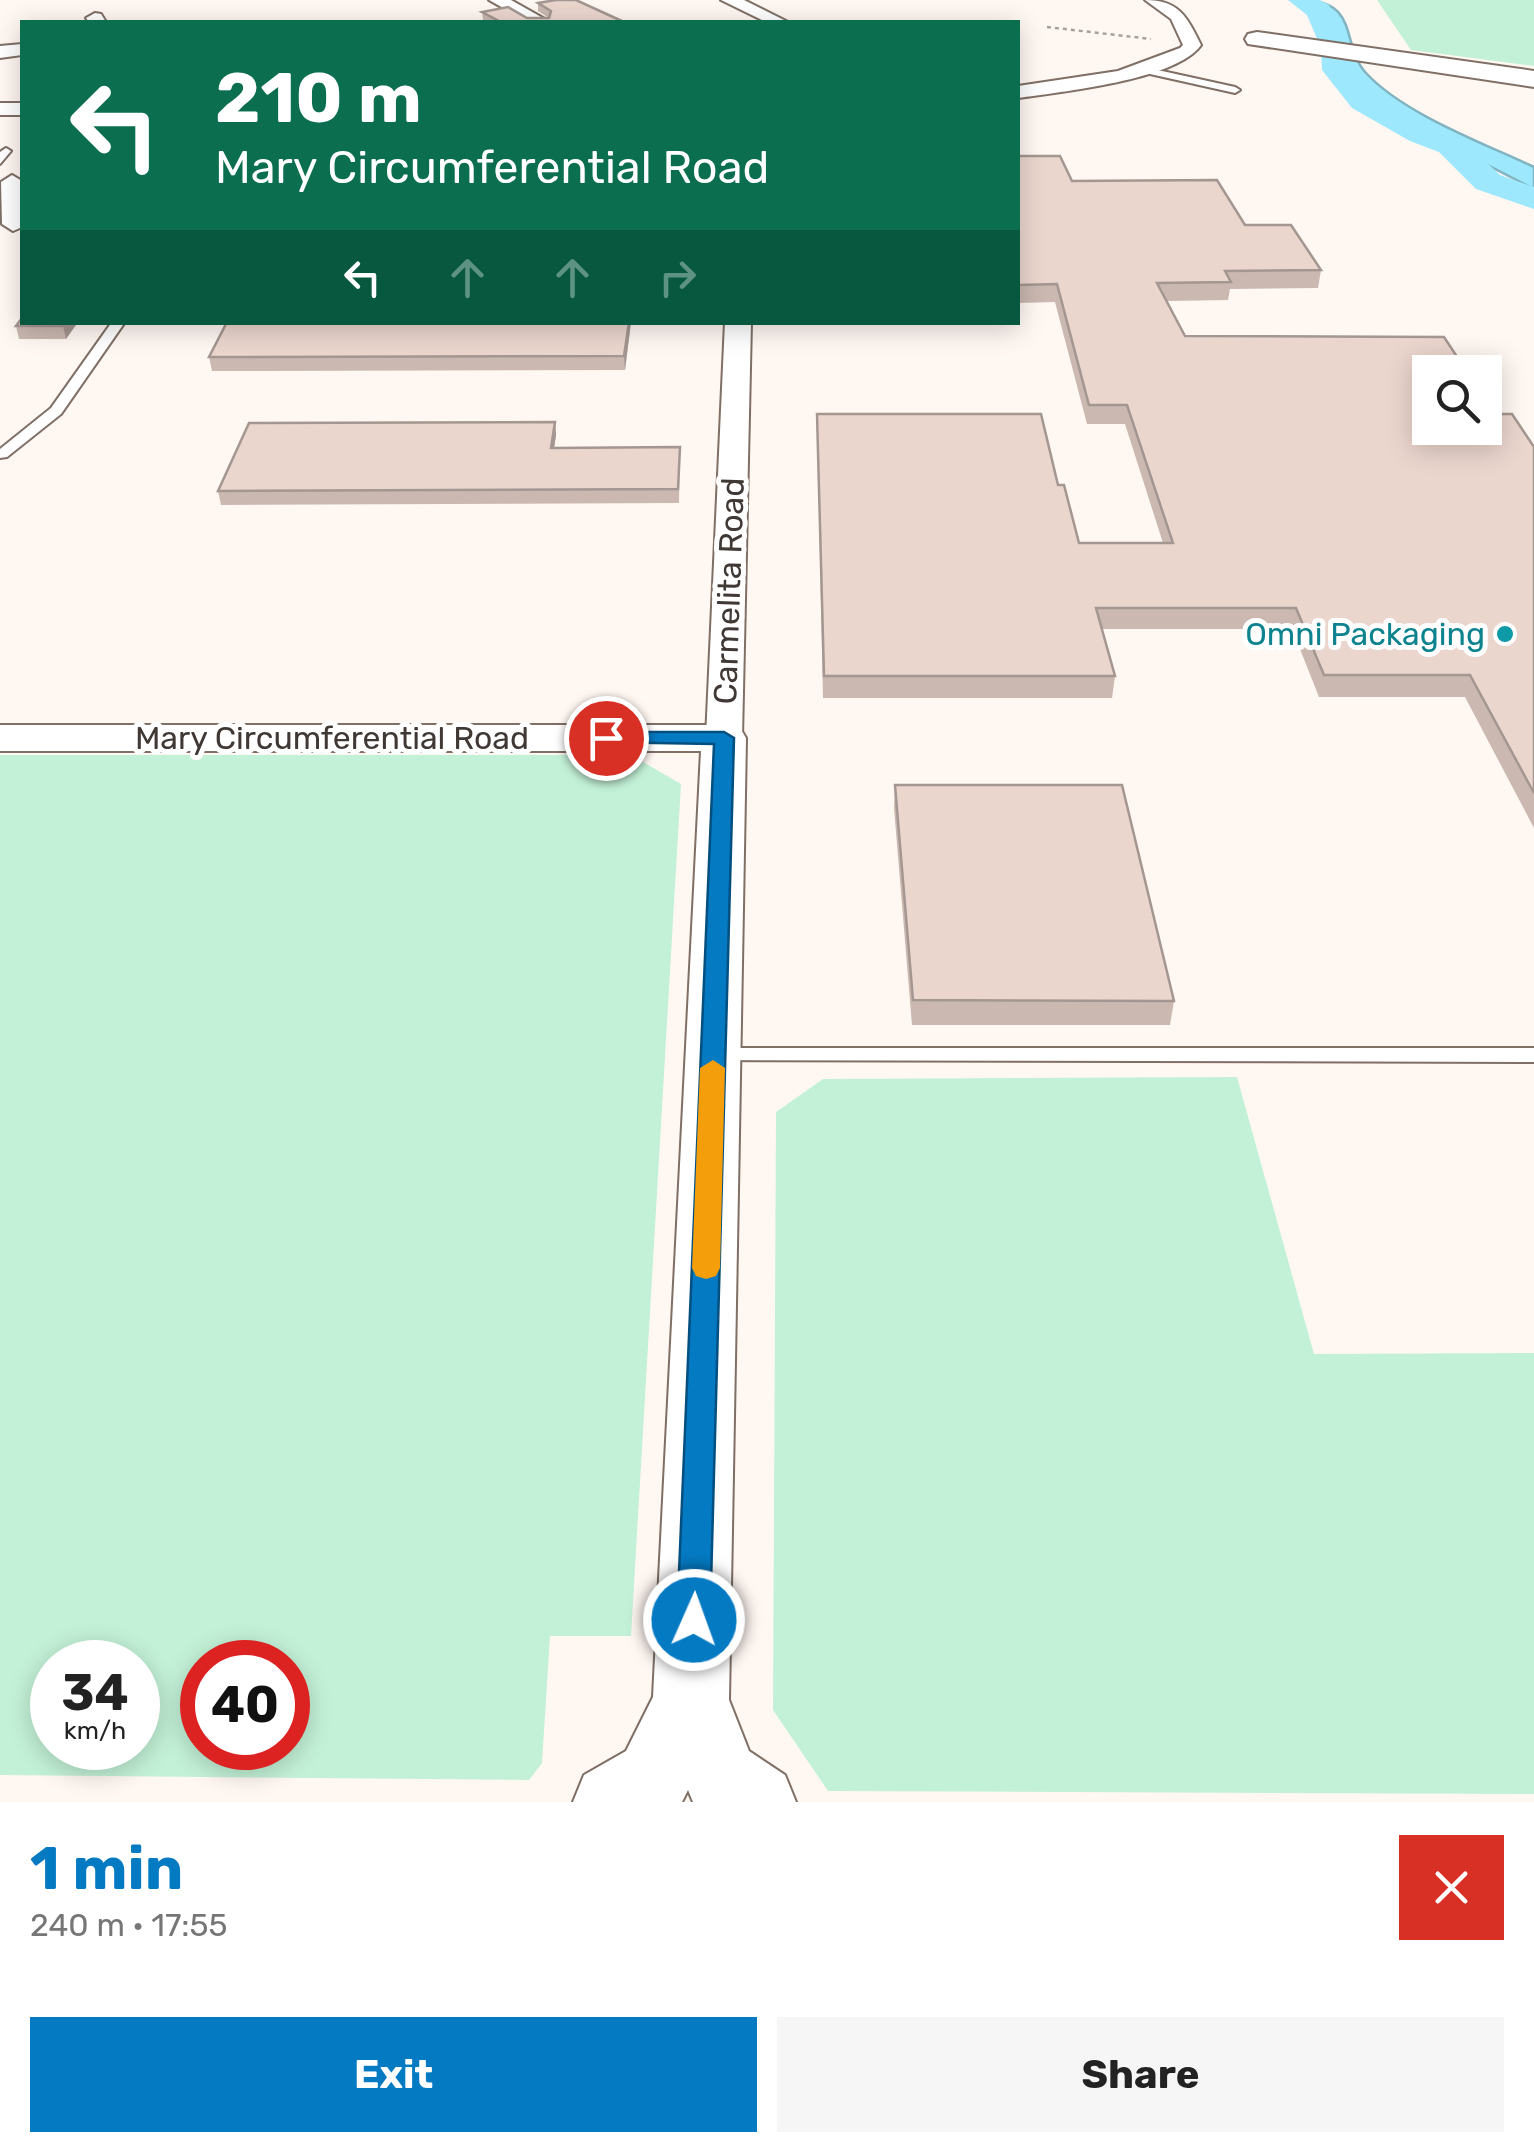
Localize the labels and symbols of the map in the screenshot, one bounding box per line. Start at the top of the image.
street label: Carmelita Road [706,477,752,705]
place label: Omni Packaging [1245,615,1485,653]
marker: Omni Packaging [1494,623,1516,645]
pin [564,696,649,781]
street label: Mary Circumferential Road [135,719,529,757]
position arrow [642,1568,746,1672]
speed limit sign: 40 [180,1640,310,1770]

